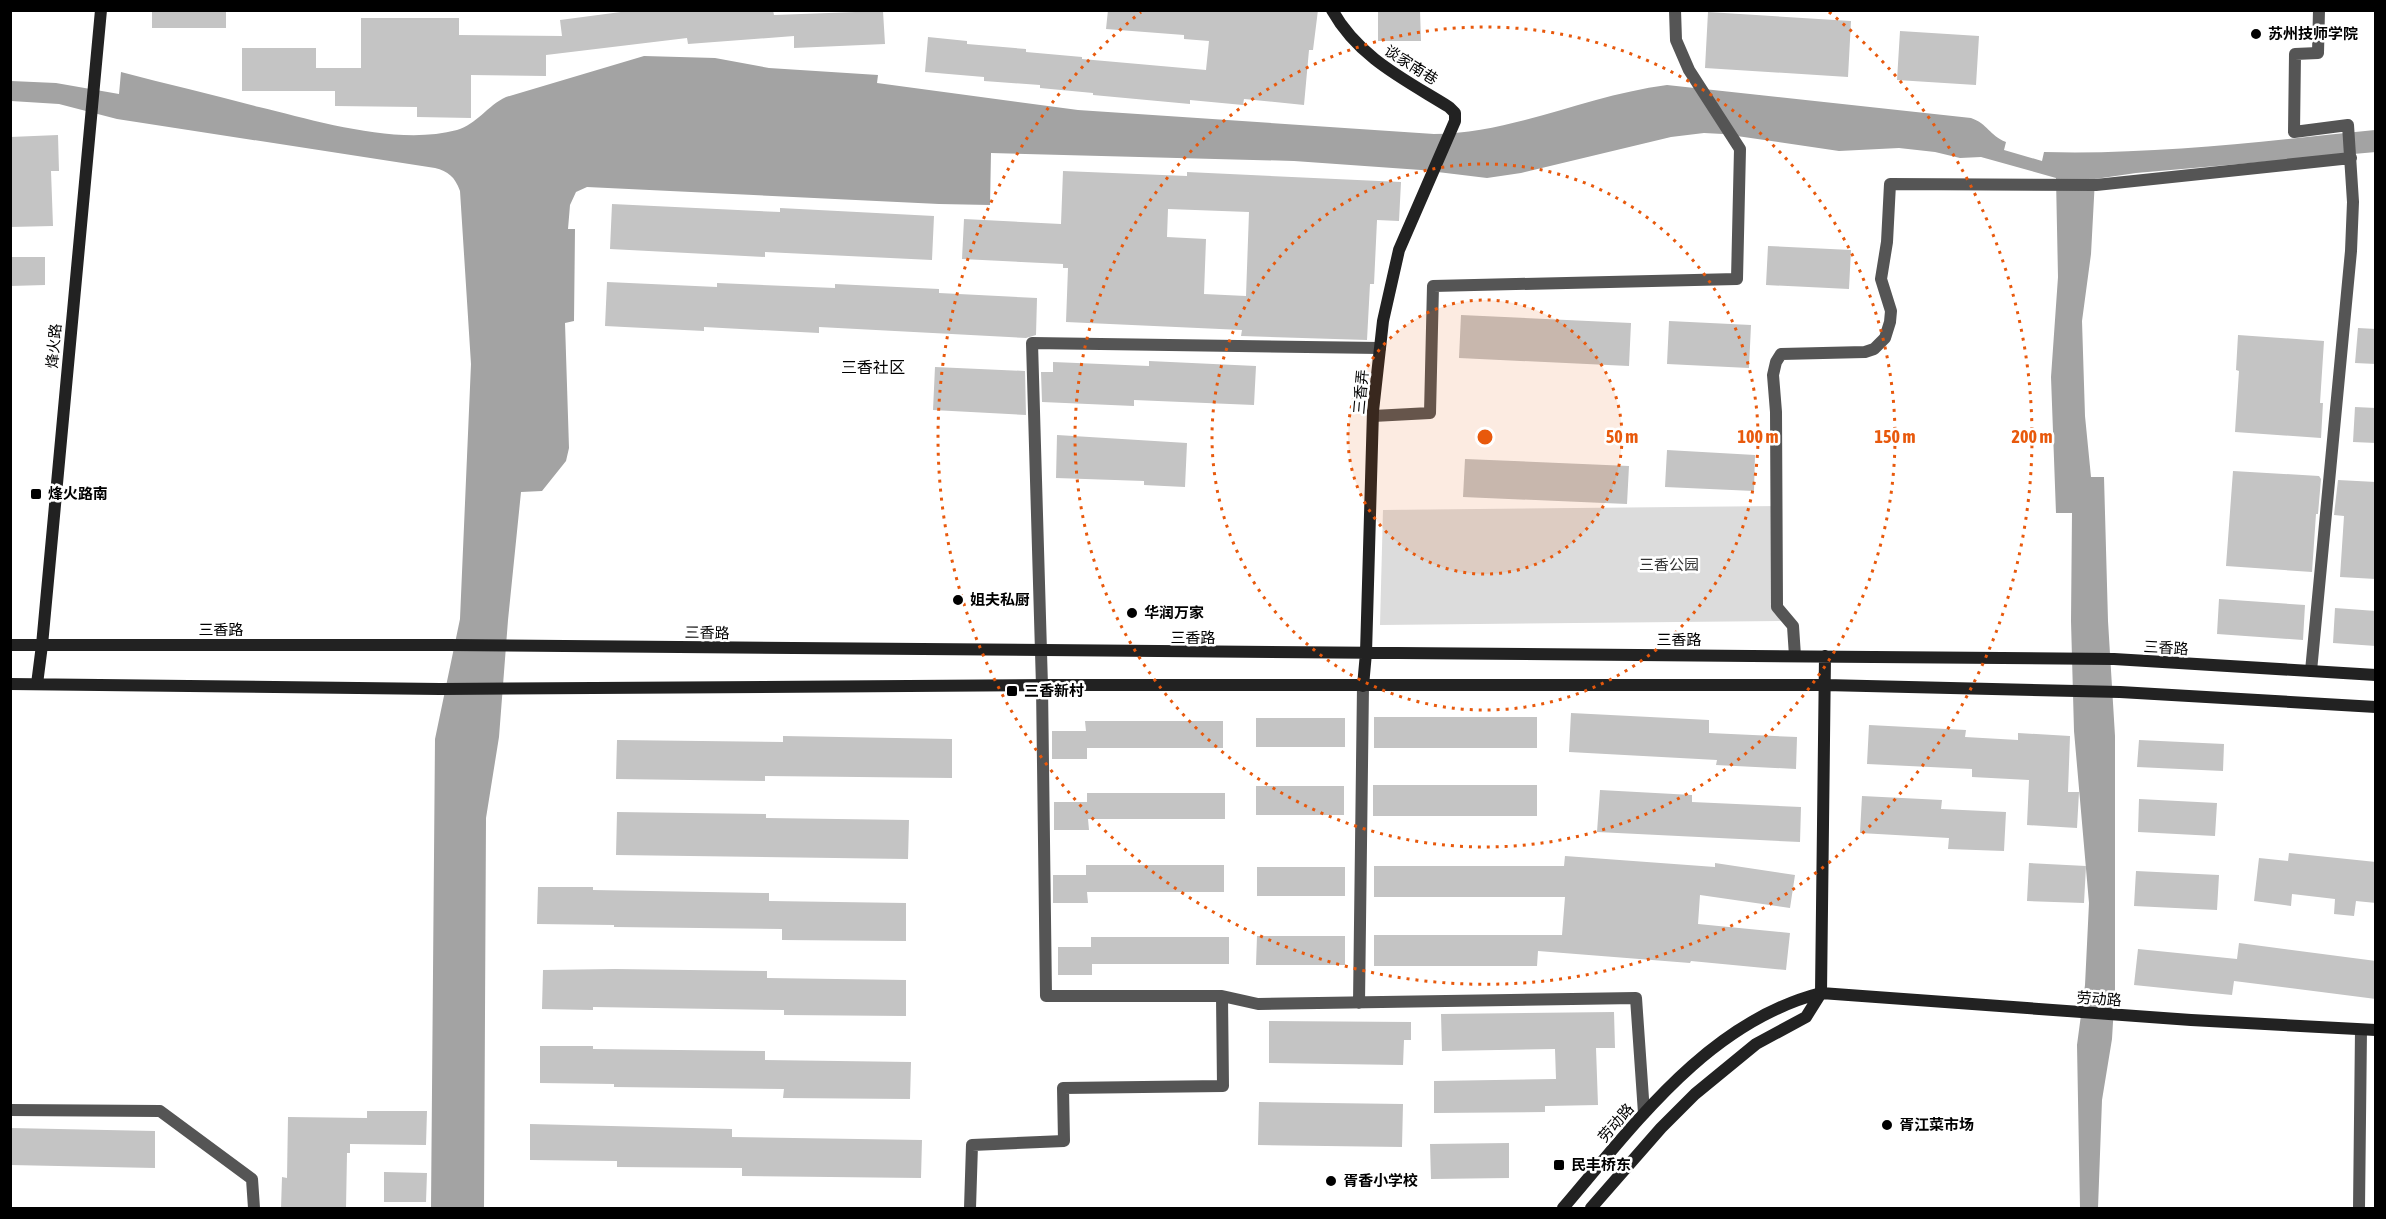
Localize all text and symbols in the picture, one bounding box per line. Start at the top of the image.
place label: 苏州技师学院 [2268,25,2358,42]
marker: 苏州技师学院 [2249,27,2263,41]
street label: 谈家南巷 [1381,41,1441,88]
street label: 烽火路 [43,323,64,369]
district label: 三香社区 [841,358,905,376]
street label: 三香弄 [1350,369,1371,415]
text: 50 m [1606,426,1638,447]
text: 100 m [1738,426,1778,447]
text: 150 m [1875,426,1915,447]
text: 200 m [2012,426,2052,447]
centre of rings [1475,427,1495,447]
place label: 烽火路南 [48,485,108,502]
marker: 烽火路南 [29,487,43,501]
park label: 三香公园 [1639,556,1699,573]
place label: 姐夫私厨 [970,591,1030,608]
marker: 姐夫私厨 [951,593,965,607]
place label: 华润万家 [1144,604,1204,621]
marker: 华润万家 [1125,606,1139,620]
street label: 三香路 [198,621,244,638]
street label: 三香路 [684,624,730,641]
street label: 三香路 [1170,629,1216,646]
street label: 三香路 [1656,631,1702,648]
street label: 三香路 [2143,638,2189,657]
place label: 三香新村 [1024,682,1084,699]
marker: 三香新村 [1005,684,1019,698]
street label: 劳动路 [2076,988,2122,1009]
street label: 劳动路 [1594,1100,1637,1145]
place label: 胥江菜市场 [1899,1116,1974,1133]
marker: 胥江菜市场 [1880,1118,1894,1132]
place label: 民丰桥东 [1571,1156,1631,1173]
marker: 民丰桥东 [1552,1158,1566,1172]
place label: 胥香小学校 [1343,1172,1418,1189]
marker: 胥香小学校 [1324,1174,1338,1188]

